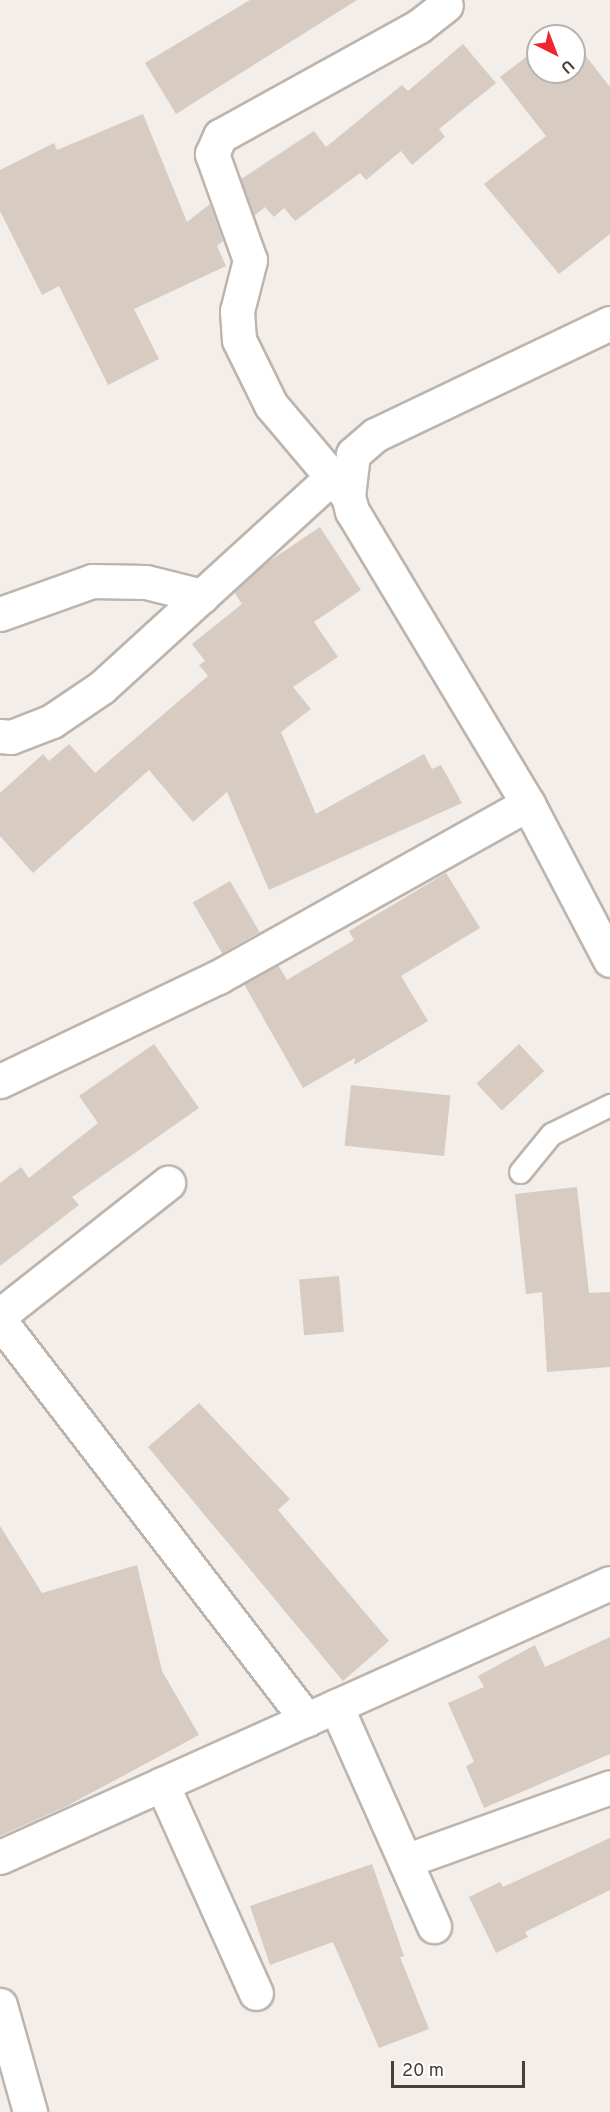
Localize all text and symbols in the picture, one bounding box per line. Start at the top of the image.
north arrow [526,24,586,84]
text: U [556,55,578,77]
scale bar [394,2049,528,2087]
text: 20 m [402,2060,444,2083]

